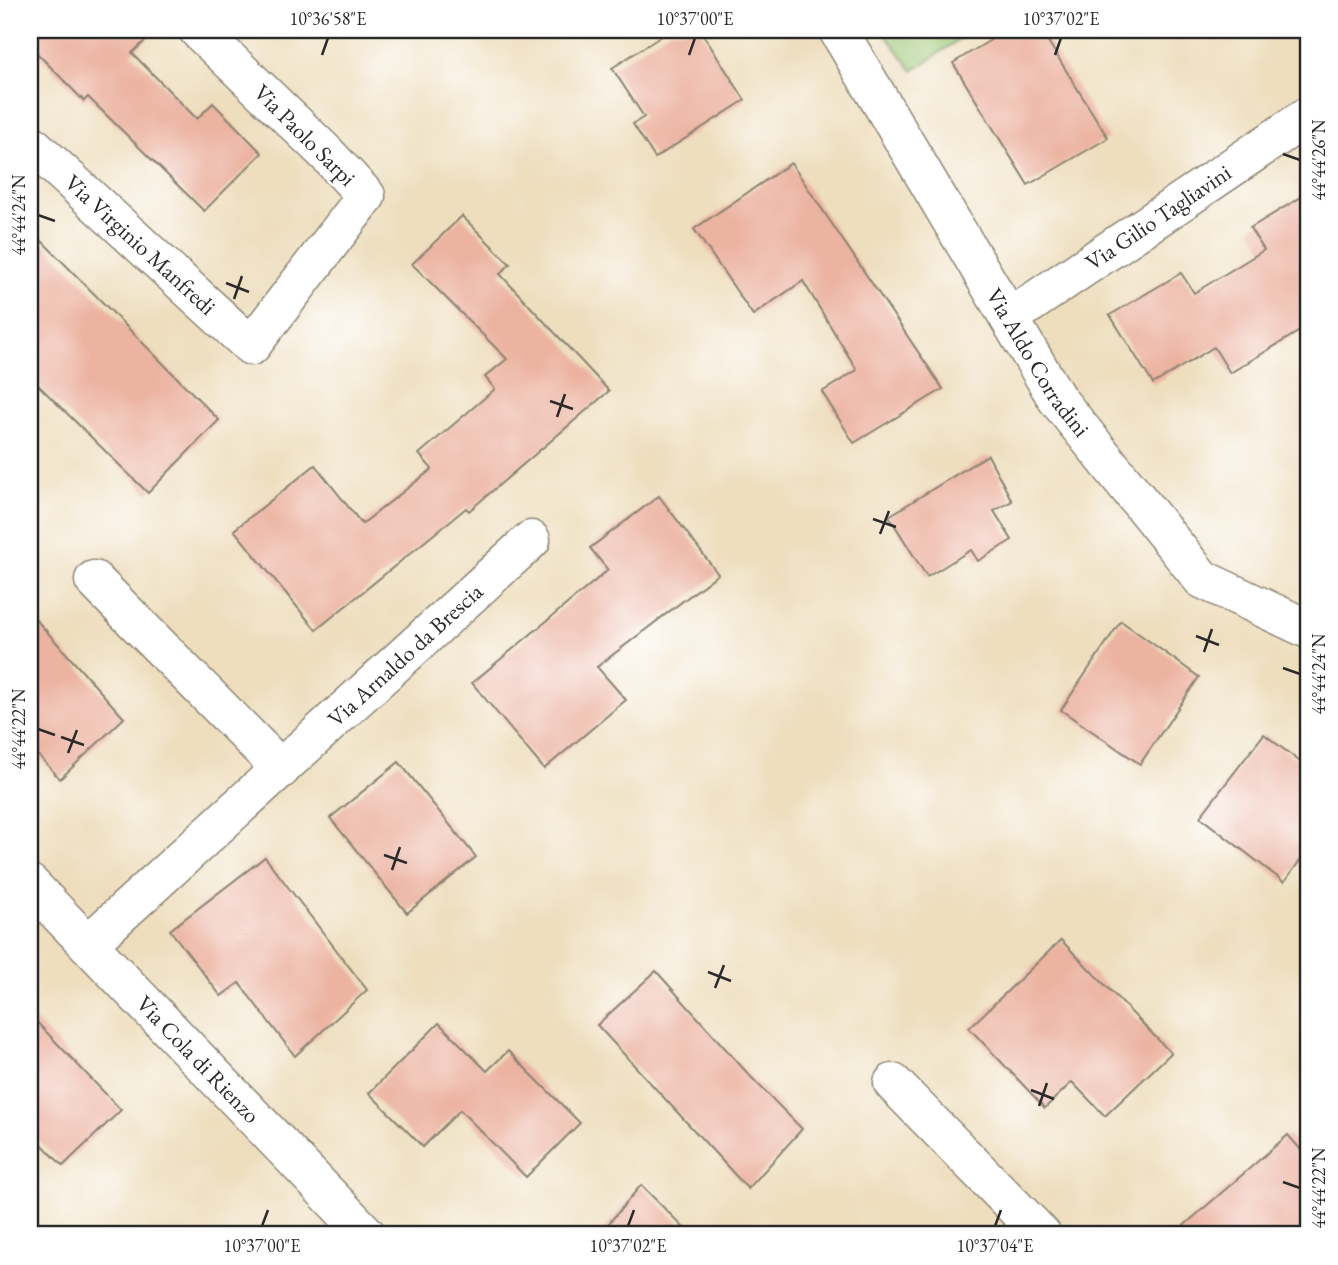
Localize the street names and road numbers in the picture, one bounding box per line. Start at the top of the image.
street label: Via Paolo Sarpi [247,77,363,193]
street label: Via Gilio Tagliavini [1079,157,1237,277]
street label: Via Virginio Manfredi [59,168,223,322]
street label: Via Aldo Corradini [980,283,1097,443]
street label: Via Arnaldo da Brescia [321,576,490,733]
street label: Via Cola di Rienzo [130,989,267,1130]

